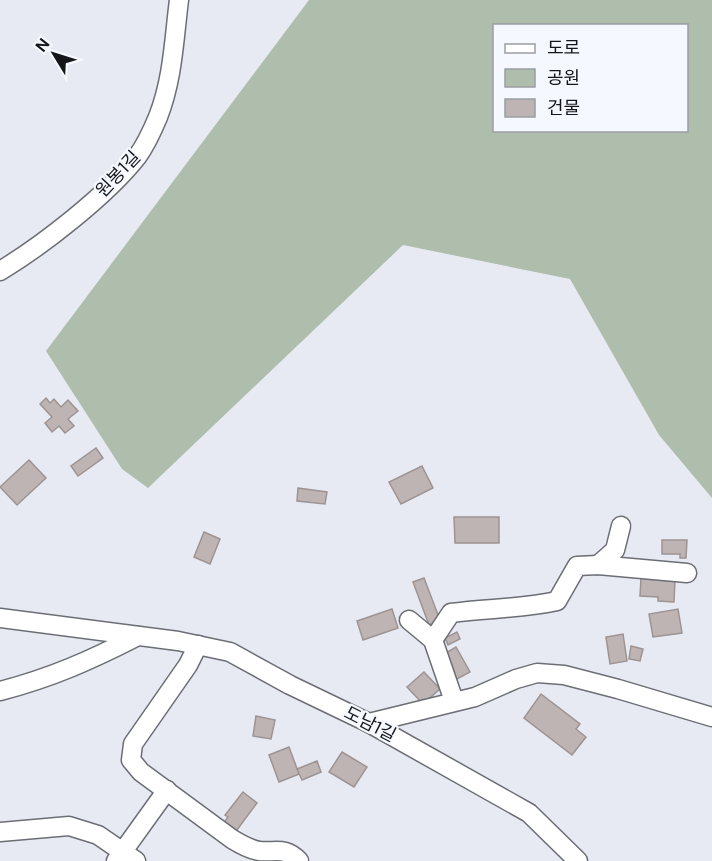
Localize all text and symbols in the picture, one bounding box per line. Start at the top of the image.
north arrow [24,24,84,84]
legend [493,24,688,132]
text: N [31,34,54,56]
text: 도로 [547,36,580,60]
text: 공원 [547,66,580,90]
text: 건물 [547,96,580,120]
street label: 원봉1길 [90,146,146,202]
street label: 도남1길 [340,701,400,747]

